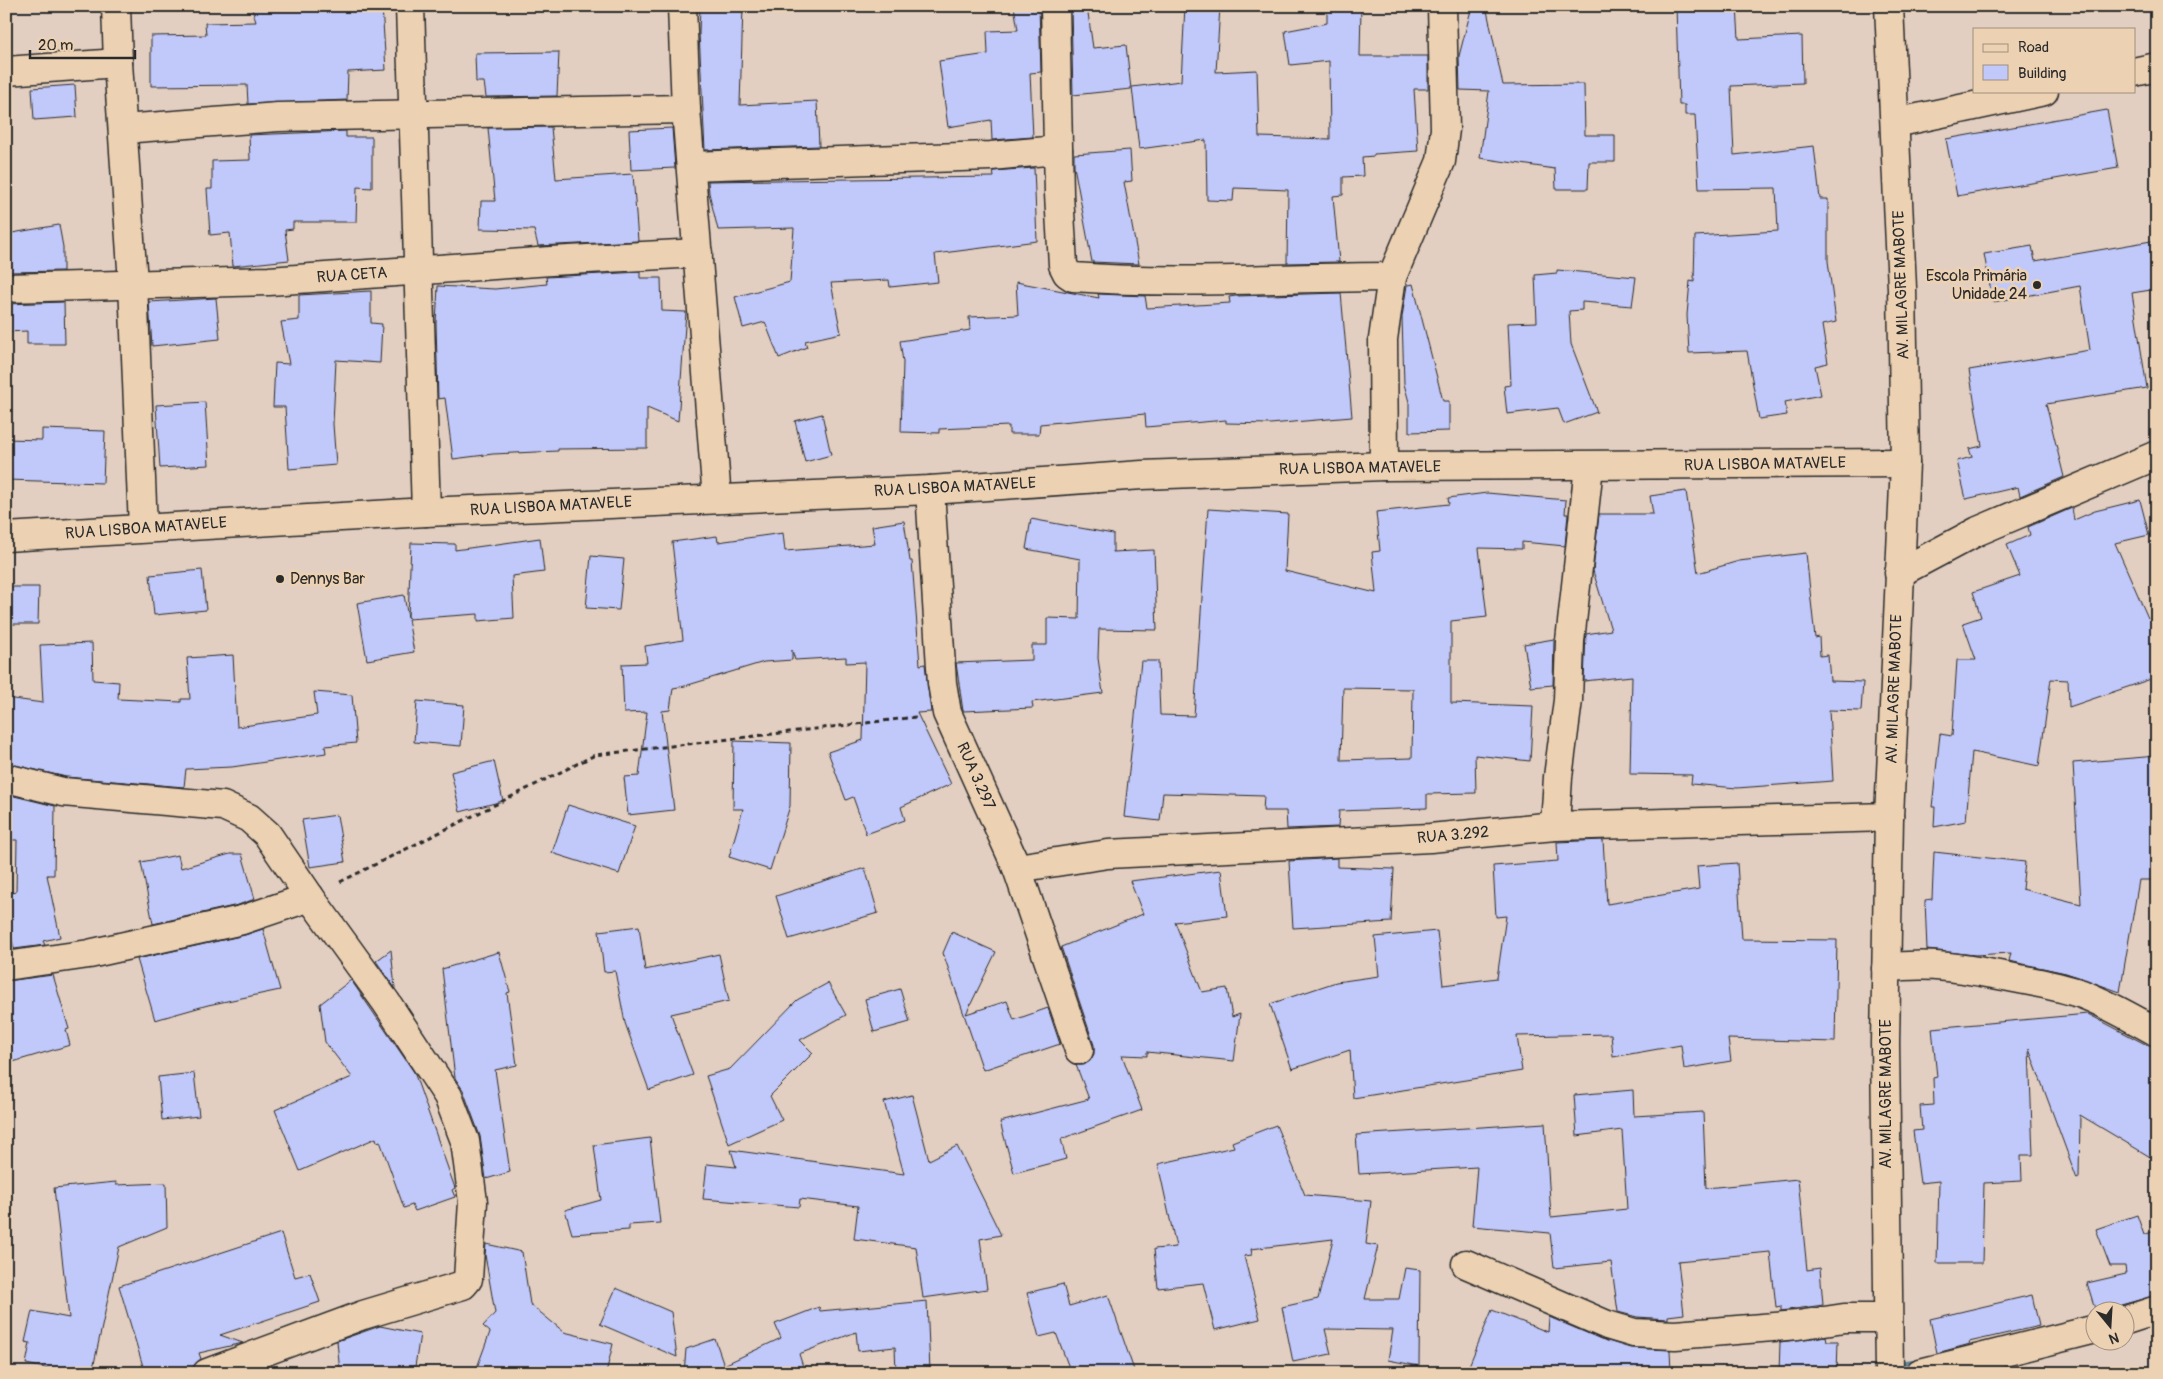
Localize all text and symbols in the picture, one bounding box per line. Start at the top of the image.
scale bar [30,28,135,60]
legend [1973,28,2136,92]
text: 20 m [38,36,73,55]
text: Road [2018,38,2049,57]
text: Building [2018,64,2066,83]
street label: AV. MILAGRE MABOTE [1888,210,1914,360]
street label: RUA CETA [316,263,388,287]
place label: Escola Primária Unidade 24 [1926,266,2027,304]
marker: Escola Primária Unidade 24 [2031,279,2043,291]
street label: RUA LISBOA MATAVELE [1684,453,1846,475]
street label: RUA LISBOA MATAVELE [1279,457,1441,479]
street label: RUA LISBOA MATAVELE [873,473,1037,501]
street label: RUA LISBOA MATAVELE [469,492,633,520]
street label: RUA LISBOA MATAVELE [64,512,228,544]
place label: Dennys Bar [290,569,365,589]
marker: Dennys Bar [274,573,286,585]
street label: AV. MILAGRE MABOTE [1881,614,1907,764]
street label: RUA 3.297 [952,739,1000,813]
street label: RUA 3.292 [1416,822,1490,848]
street label: AV. MILAGRE MABOTE [1876,1019,1896,1169]
north arrow [2086,1302,2136,1352]
text: N [2107,1328,2121,1347]

